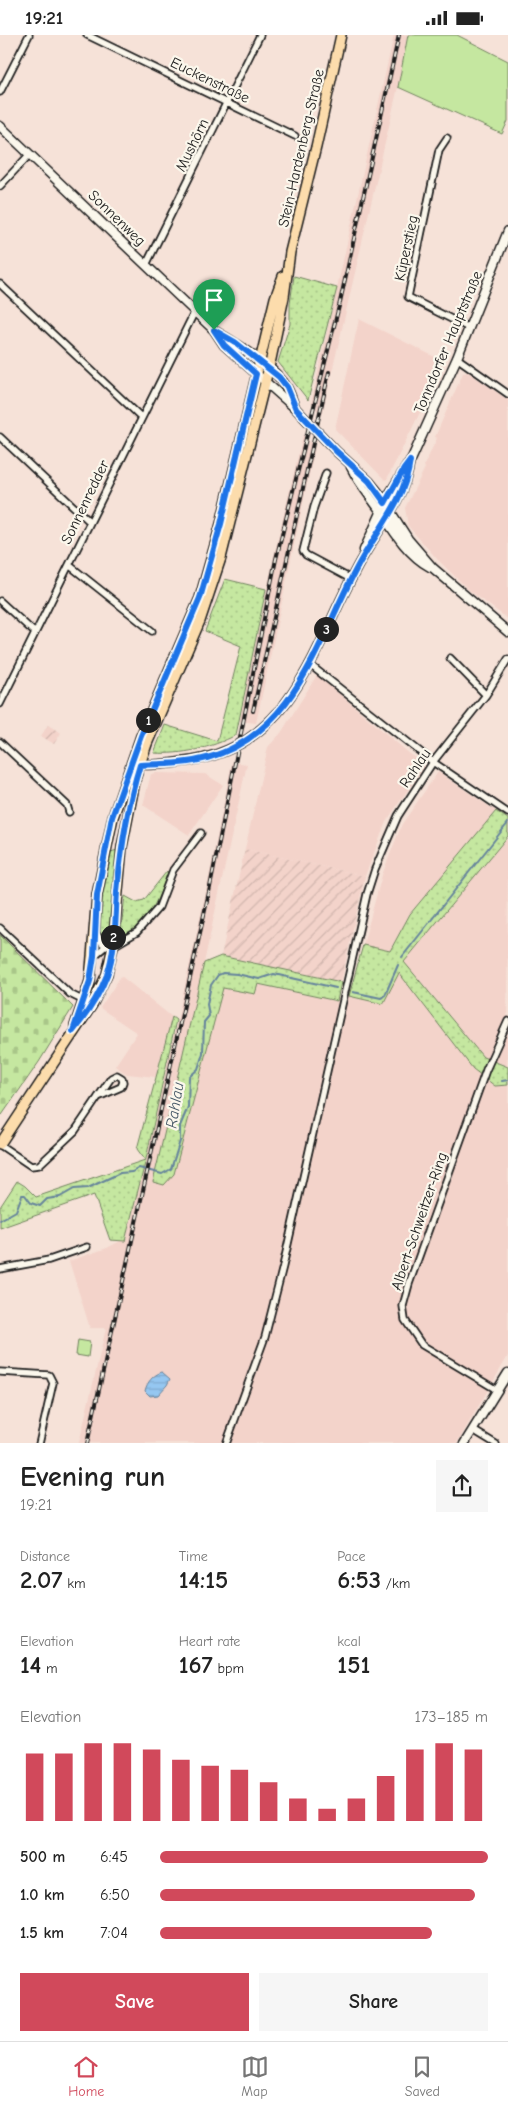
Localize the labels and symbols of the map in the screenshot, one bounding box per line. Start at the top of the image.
street label: Euckenstraße [167,53,253,107]
street label: Stein-Hardenberg-Straße [274,67,328,229]
street label: Mushörn [171,116,213,174]
street label: Sonnenweg [85,186,149,250]
street label: Küperstieg [390,213,422,283]
street label: Tonndorfer Hauptstraße [410,268,486,416]
pin [193,279,235,330]
street label: Sonnenredder [57,457,113,547]
pin: 3 [314,617,338,641]
pin: 1 [136,707,160,733]
street label: Rahlau [395,745,435,791]
pin: 2 [100,925,126,949]
water label: Rahlau [162,1081,188,1130]
street label: Albert-Schweitzer-Ring [387,1150,451,1292]

